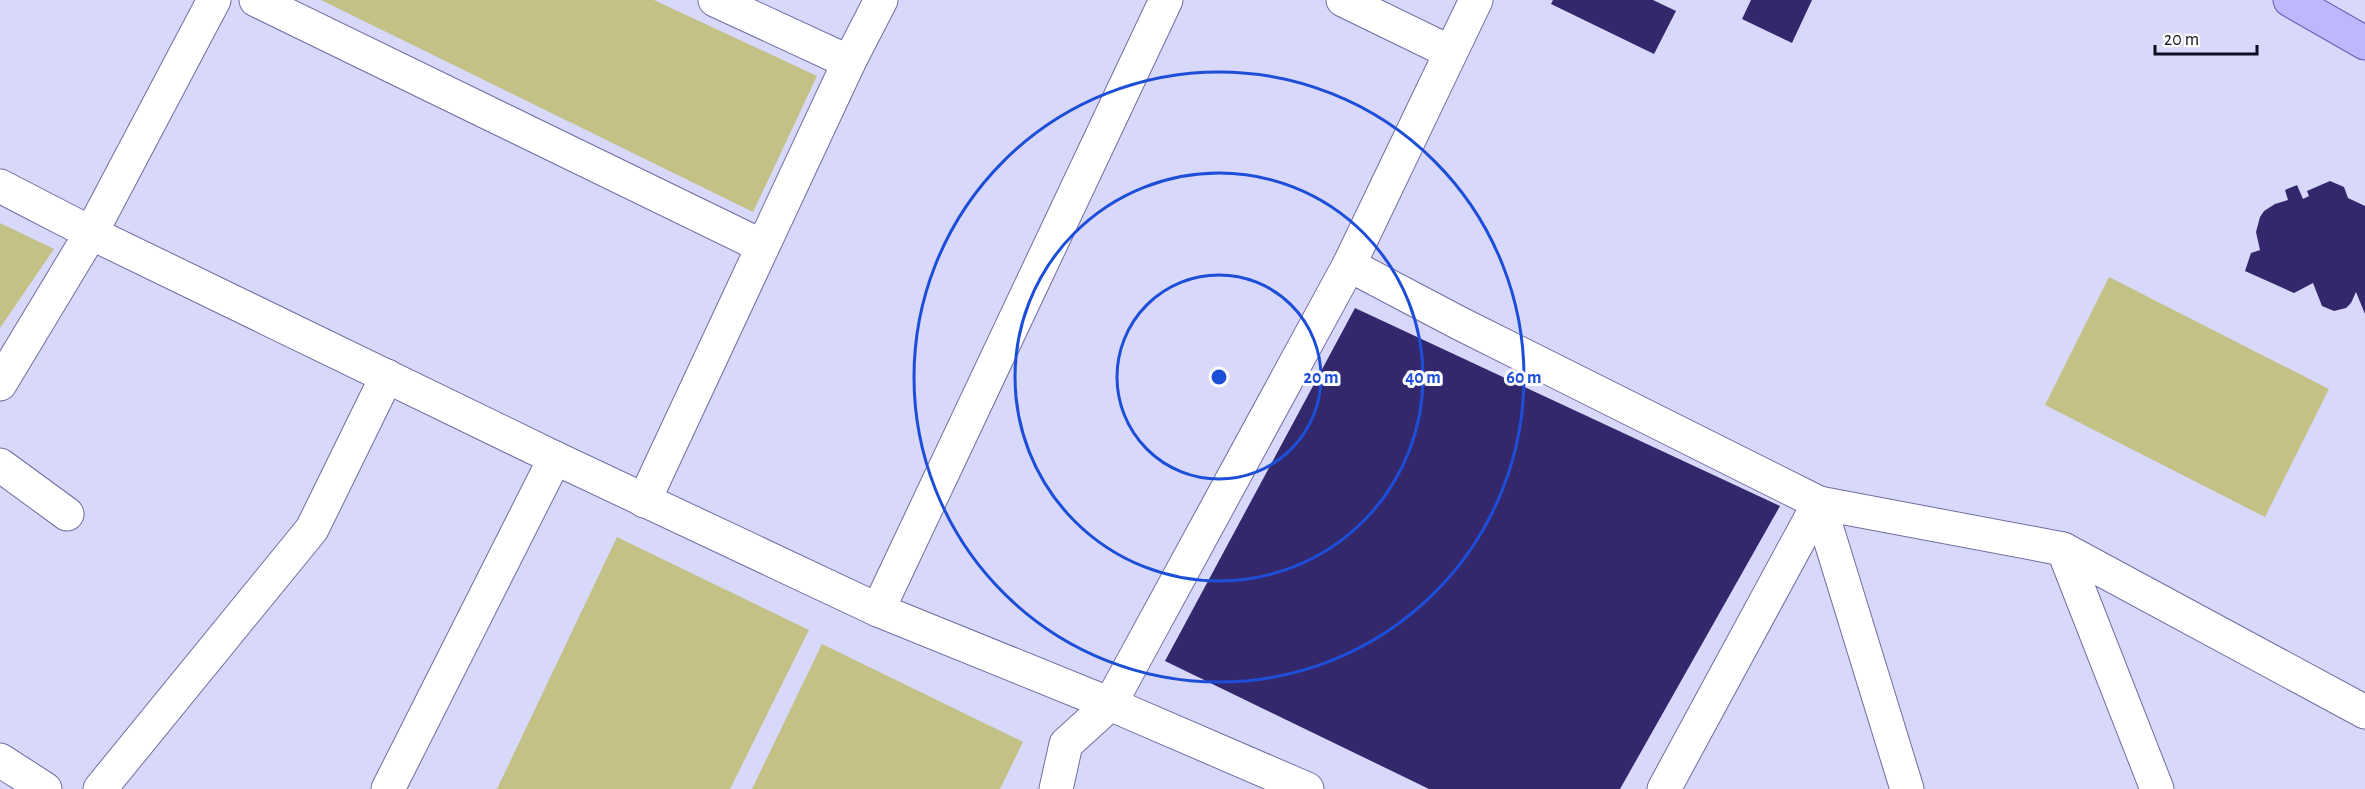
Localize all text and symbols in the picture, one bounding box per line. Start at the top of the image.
scale bar [2155,18,2257,56]
text: 20 m [2164,31,2199,49]
centre of rings [1209,367,1229,387]
text: 20 m [1303,369,1339,387]
text: 40 m [1405,369,1441,387]
text: 60 m [1506,369,1542,387]

